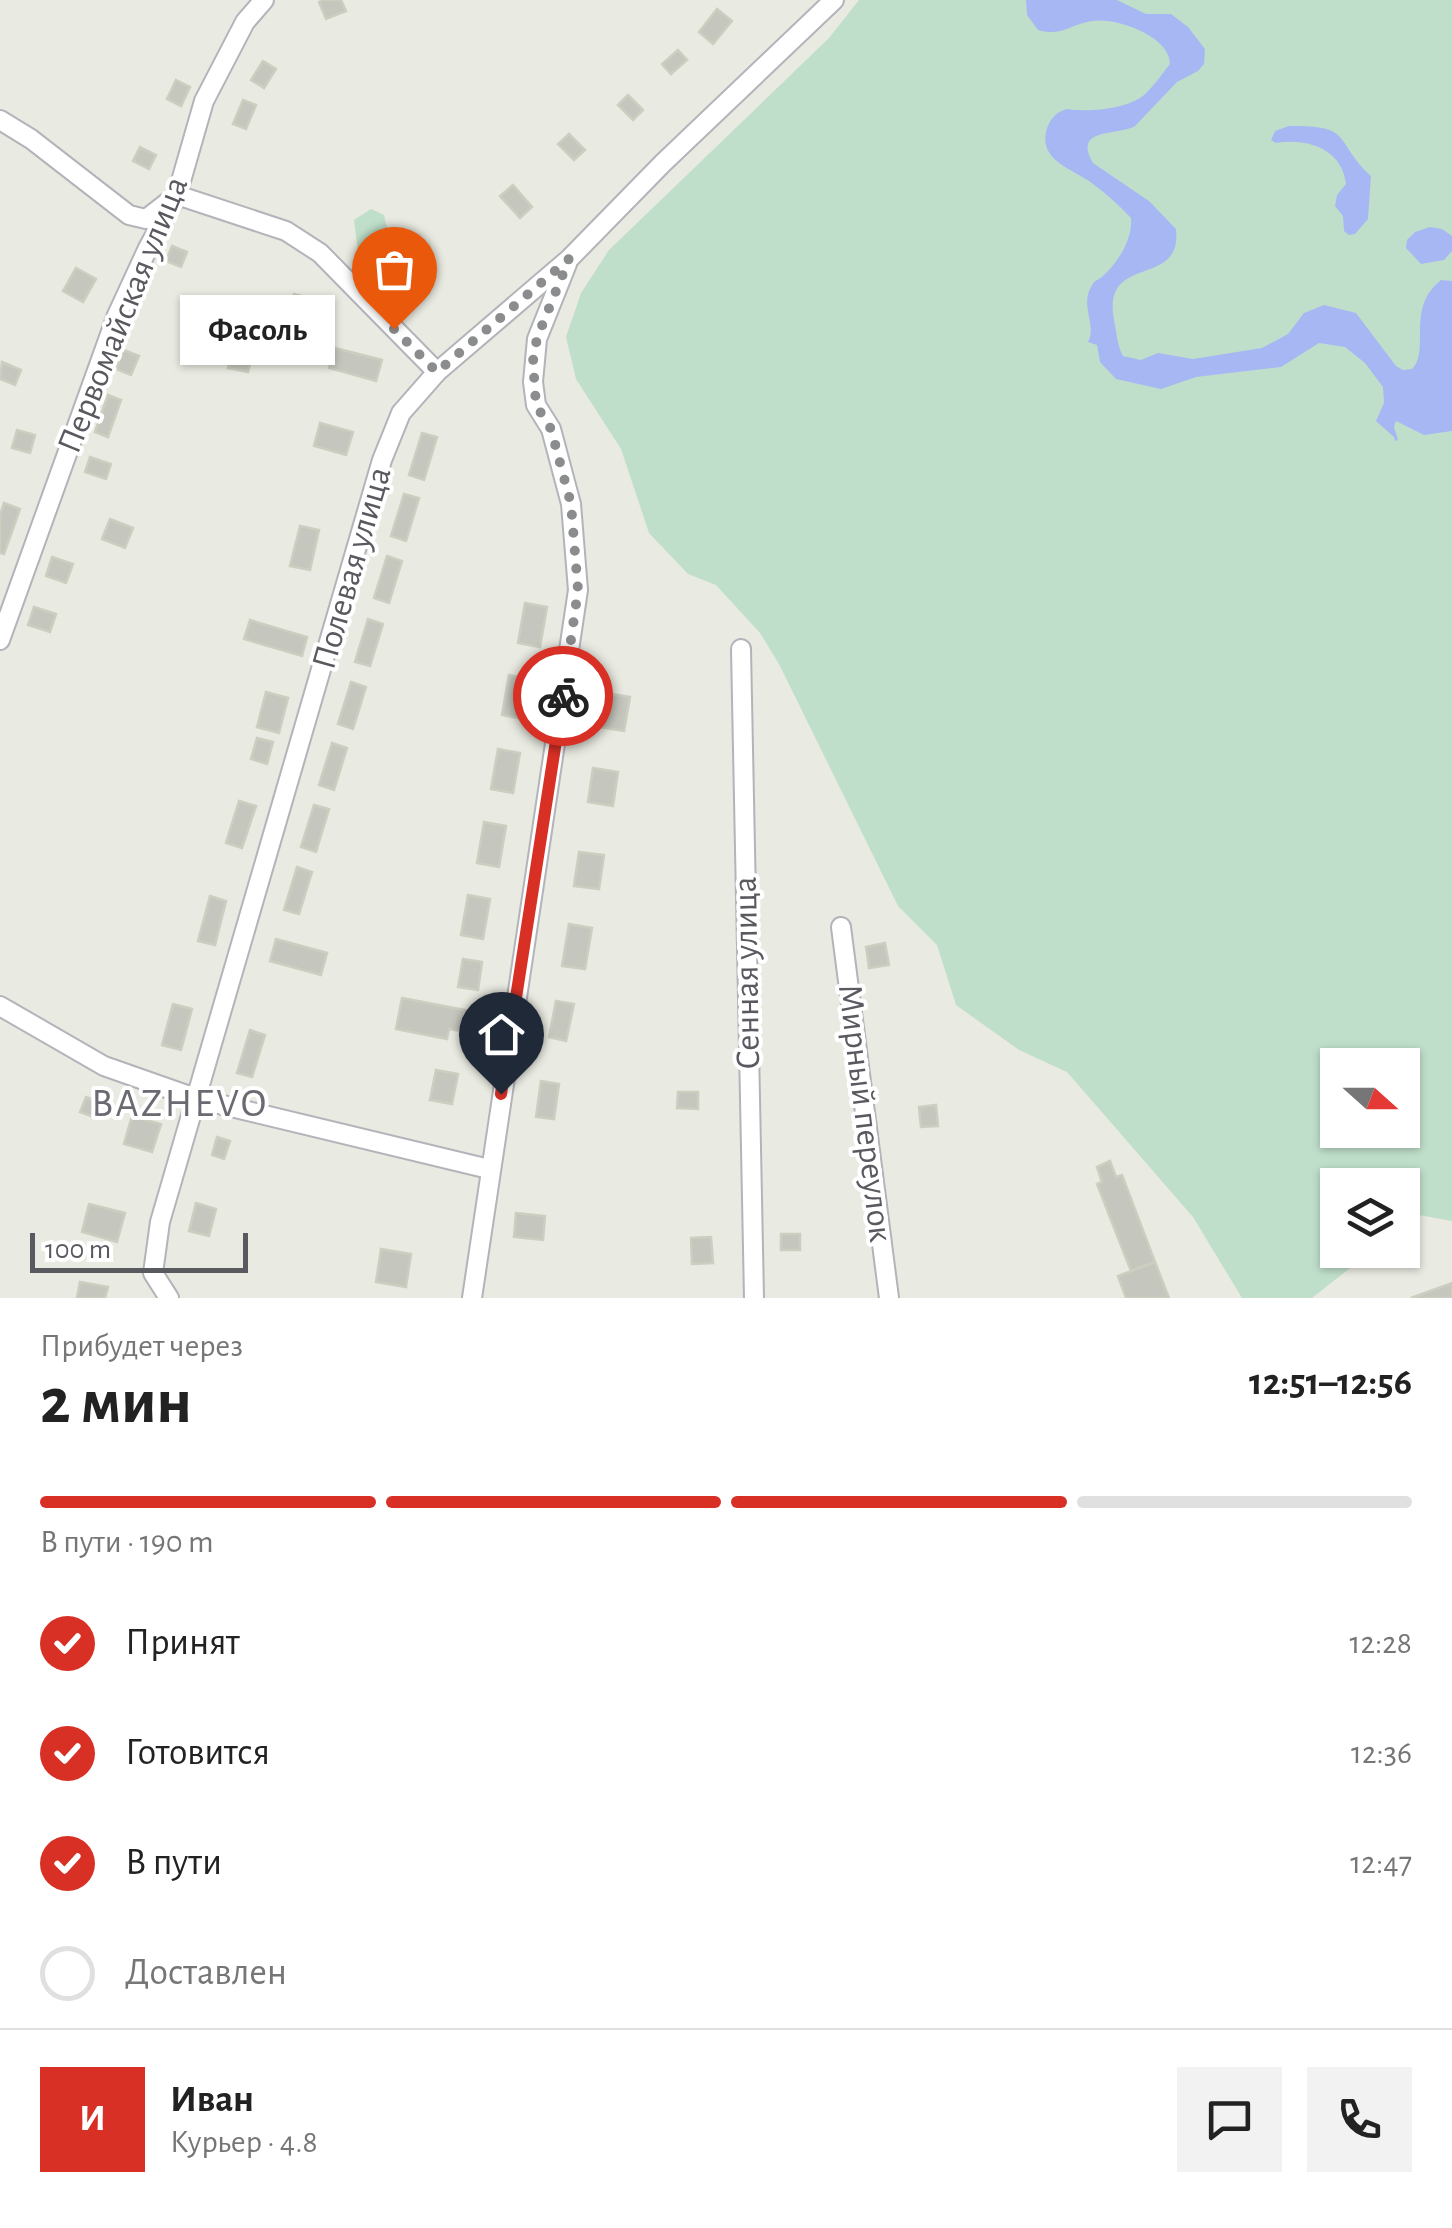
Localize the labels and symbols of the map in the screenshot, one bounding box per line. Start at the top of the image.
street label: Первомайская улица [52,172,194,458]
pin [352,227,437,330]
callout: Фасоль [179,294,334,364]
street label: Полевая улица [306,463,398,673]
courier [513,646,613,746]
street label: Сенная улица [728,876,766,1070]
street label: Мирный переулок [832,982,898,1244]
pin [459,992,544,1095]
north arrow [1320,1048,1420,1148]
district label: BAZHEVO [91,1084,269,1124]
scale bar [30,1228,248,1272]

